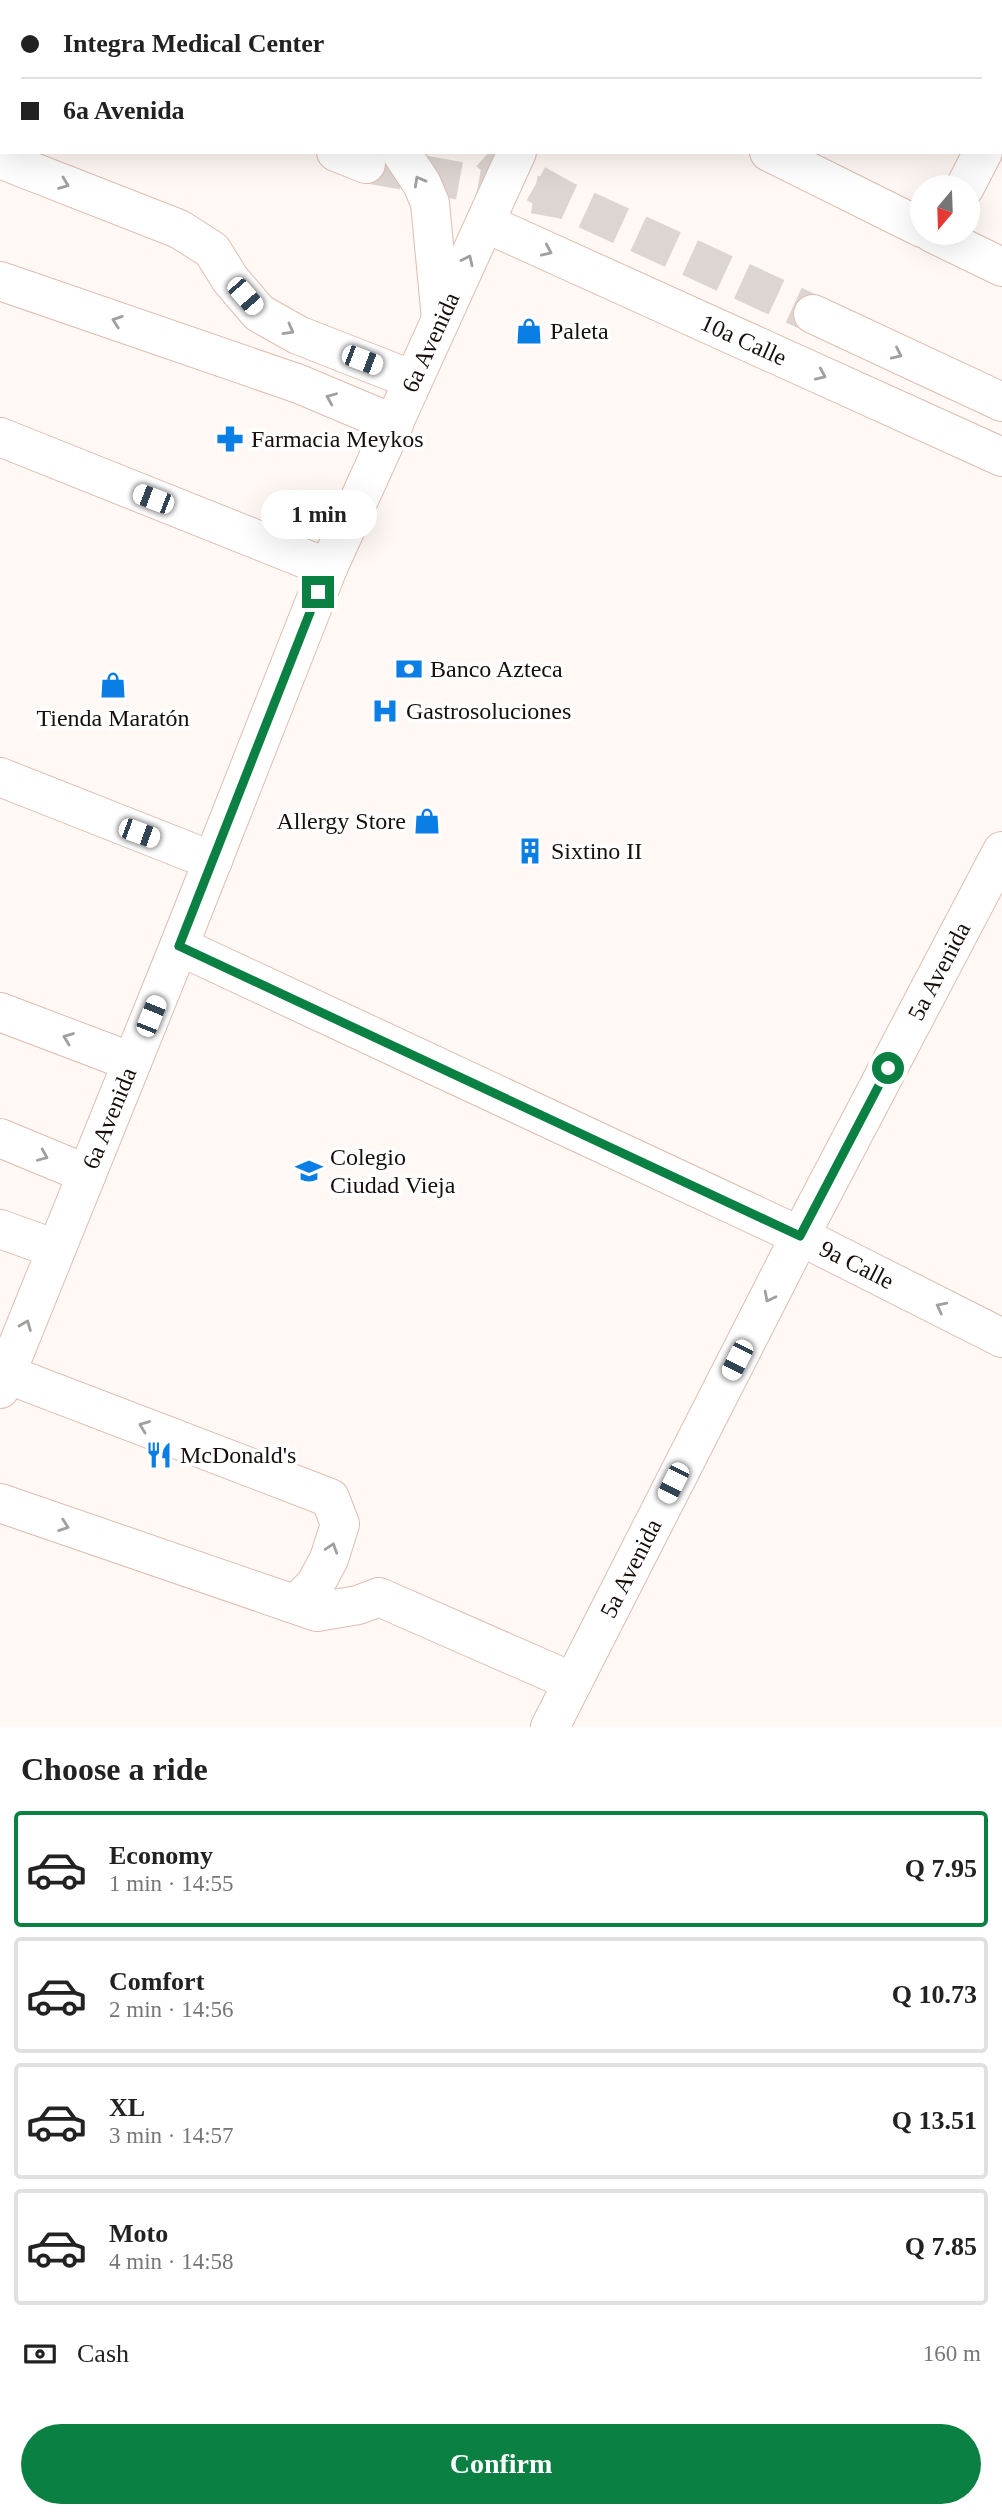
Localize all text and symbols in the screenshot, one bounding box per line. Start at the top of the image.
text: Integra Medical Center [63,29,324,58]
text: 6a Avenida [63,96,185,125]
one-way arrow [414,175,427,188]
north arrow [910,175,980,245]
map controls [910,175,980,245]
one-way arrow [57,176,69,190]
one-way arrow [540,243,552,257]
one-way arrow [460,255,474,267]
car [224,273,267,319]
street label: 6a Avenida [397,288,465,396]
street label: 10a Calle [697,309,791,371]
one-way arrow [111,315,123,329]
shop icon: Paleta [514,316,544,346]
place label: Paleta [550,318,609,344]
one-way arrow [282,322,295,335]
car [339,343,386,377]
one-way arrow [890,345,902,359]
one-way arrow [814,367,826,381]
one-way arrow [325,392,338,406]
pharmacy icon: Farmacia Meykos [215,424,245,454]
place label: Farmacia Meykos [251,426,424,452]
car [130,482,177,516]
callout: 1 min [260,490,376,540]
text: 1 min [291,502,347,527]
route end [302,576,334,608]
bank icon: Banco Azteca [394,654,424,684]
place label: Banco Azteca [430,656,563,682]
shop icon: Tienda Maratón [98,670,128,700]
hospital icon: Gastrosoluciones [370,696,400,726]
place label: Gastrosoluciones [406,698,571,724]
place label: Tienda Maratón [36,705,190,731]
shop icon: Allergy Store [412,806,442,836]
place label: Allergy Store [276,808,406,834]
car [116,816,163,850]
building icon: Sixtino II [515,836,545,866]
place label: Sixtino II [551,838,642,864]
street label: 5a Avenida [903,918,975,1025]
car [134,993,169,1039]
one-way arrow [63,1032,75,1046]
route start [872,1052,904,1084]
street label: 6a Avenida [77,1064,142,1173]
place label: Colegio Ciudad Vieja [330,1144,456,1198]
one-way arrow [36,1148,49,1162]
school or university icon: Colegio Ciudad Vieja [294,1156,324,1186]
street label: 9a Calle [816,1235,898,1294]
one-way arrow [763,1290,777,1302]
one-way arrow [936,1301,948,1315]
one-way arrow [17,1320,31,1332]
car [719,1337,756,1383]
one-way arrow [139,1421,151,1435]
restaurant icon: McDonald's [144,1440,174,1470]
place label: McDonald's [180,1442,296,1468]
car [655,1460,692,1506]
street label: 5a Avenida [595,1515,667,1622]
one-way arrow [58,1518,70,1532]
one-way arrow [324,1542,338,1555]
text: Choose a ride [21,1751,208,1787]
icon: car [25,1838,88,1901]
text: Economy [109,1841,213,1870]
text: Q 7.95 [905,1854,977,1883]
text: 1 min · 14:55 [109,1871,234,1896]
icon: car [25,1964,88,2027]
text: Comfort [109,1967,204,1996]
text: Q 10.73 [892,1980,977,2009]
text: 2 min · 14:56 [109,1997,234,2022]
icon: car [25,2090,88,2153]
text: XL [109,2093,145,2122]
text: Q 13.51 [892,2106,977,2135]
text: 3 min · 14:57 [109,2123,234,2148]
icon: car [25,2216,88,2279]
text: Moto [109,2219,168,2248]
text: Q 7.85 [905,2232,977,2261]
text: 4 min · 14:58 [109,2249,234,2274]
icon: cash [21,2335,59,2373]
text: Cash [77,2339,129,2368]
text: 160 m [923,2341,981,2366]
button: Confirm [21,2424,981,2504]

